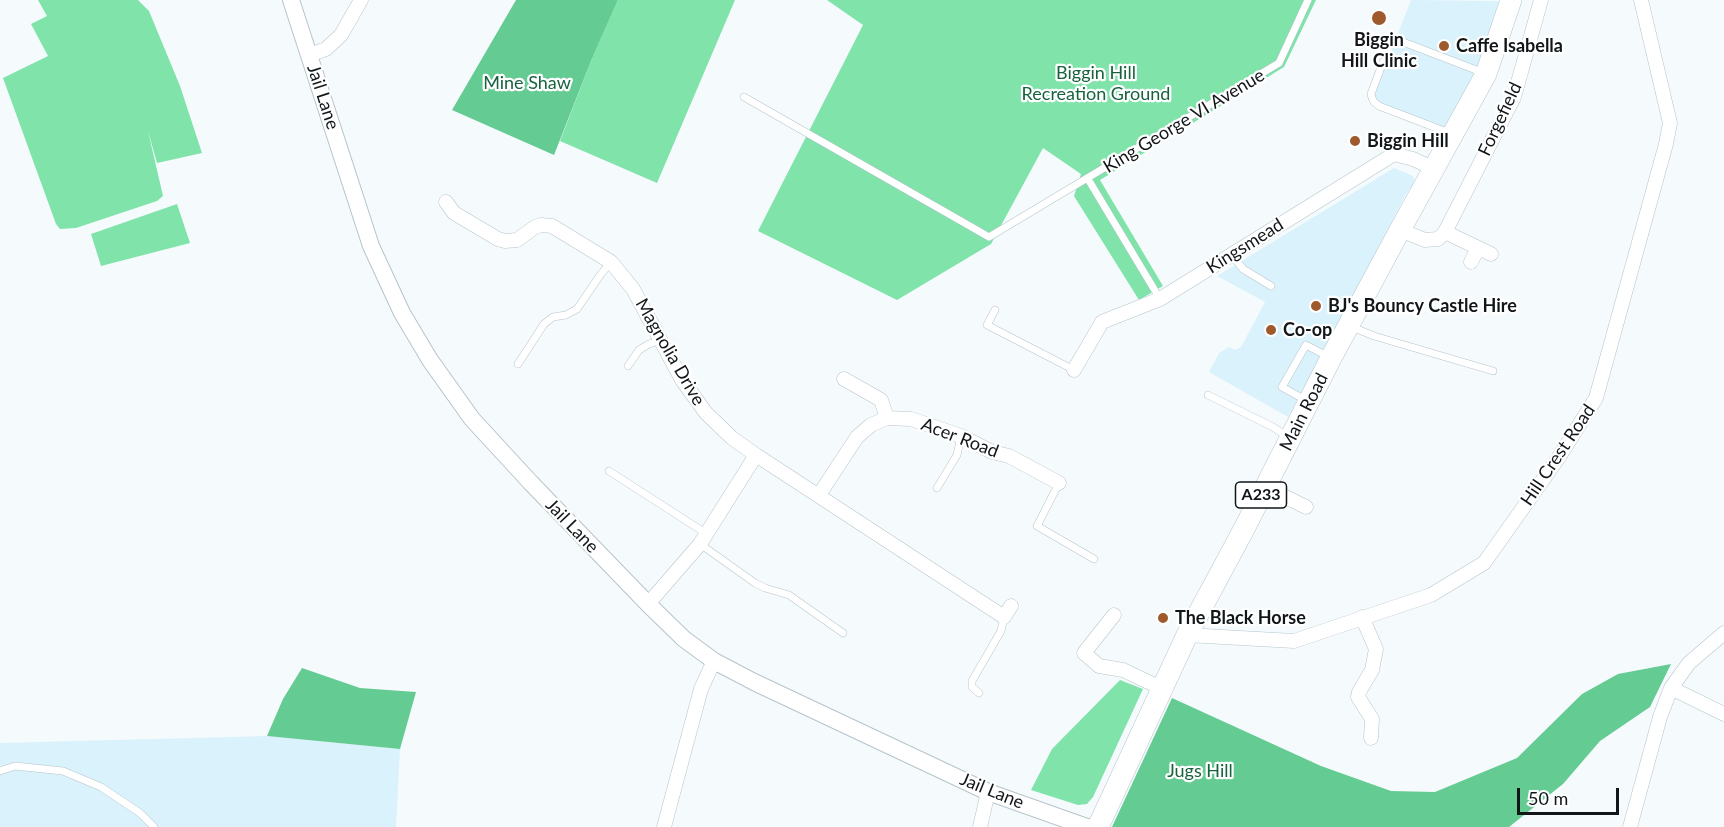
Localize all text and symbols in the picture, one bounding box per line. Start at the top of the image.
marker: Biggin Hill Clinic [1370,9,1388,27]
place label: Biggin Hill Clinic [1341,29,1417,72]
place label: Caffe Isabella [1456,35,1563,57]
marker: Caffe Isabella [1437,39,1451,53]
street label: Jail Lane [302,62,344,132]
park label: Biggin Hill Recreation Ground [1022,62,1170,104]
street label: King George VI Avenue [1100,64,1268,178]
park label: Mine Shaw [483,72,571,94]
street label: Forgefield [1474,79,1526,159]
place label: Biggin Hill [1367,130,1449,152]
marker: Biggin Hill [1348,134,1362,148]
street label: Kingsmead [1202,214,1288,278]
street label: Magnolia Drive [631,295,709,409]
place label: BJ's Bouncy Castle Hire [1328,295,1517,317]
marker: BJ's Bouncy Castle Hire [1309,299,1323,313]
place label: Co-op [1283,319,1332,341]
marker: Co-op [1264,323,1278,337]
street label: Main Road [1275,370,1333,454]
street label: Hill Crest Road [1516,400,1600,510]
street label: Acer Road [918,413,1002,463]
road number: A233 [1236,482,1286,508]
street label: Jail Lane [541,494,603,558]
place label: The Black Horse [1175,607,1306,629]
marker: The Black Horse [1156,611,1170,625]
park label: Jugs Hill [1167,760,1233,782]
street label: Jail Lane [957,768,1027,814]
scale bar [1520,776,1622,814]
text: 50 m [1528,787,1568,809]

